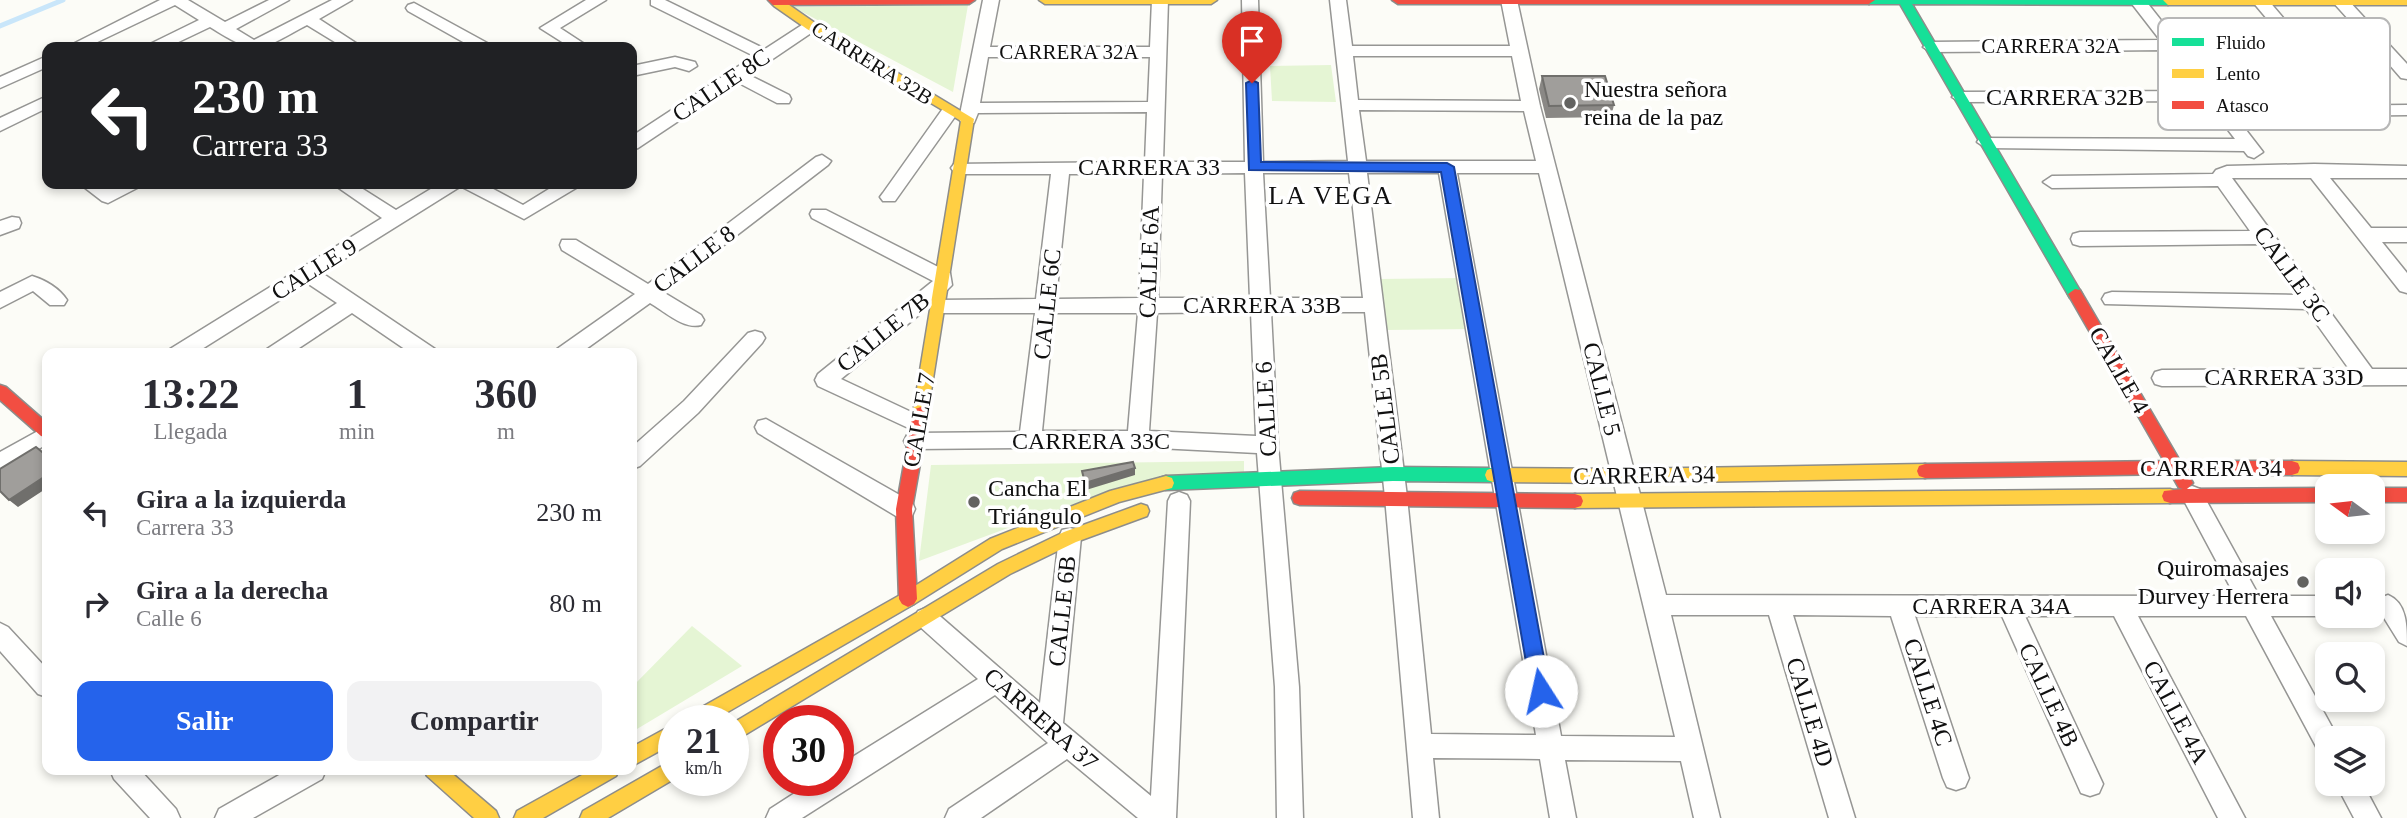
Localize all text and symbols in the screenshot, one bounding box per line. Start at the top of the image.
pin [1222,11,1282,83]
street label: CARRERA 32B [807,16,937,110]
legend [2158,18,2390,130]
icon: arrive [1233,22,1271,60]
text: Fluido [2216,32,2266,53]
street label: CARRERA 32A [1981,34,2122,58]
street label: CARRERA 32A [999,40,1140,64]
street label: CALLE 8C [668,43,774,127]
text: Lento [2216,63,2260,84]
text: 230 m [192,69,319,124]
icon: left [77,70,168,161]
place label: Nuestra señora reina de la paz [1584,76,1728,130]
street label: CARRERA 32B [1986,84,2144,110]
marker: Nuestra señora reina de la paz [1562,95,1578,111]
text: Atasco [2216,95,2269,116]
text: Carrera 33 [192,127,328,163]
street label: CARRERA 33 [1078,154,1220,180]
district label: LA VEGA [1268,181,1394,210]
street label: CALLE 6A [1134,205,1164,319]
street label: CALLE 8 [648,220,740,298]
street label: CALLE 3C [2249,221,2335,327]
street label: CALLE 9 [267,233,361,305]
street label: CALLE 6C [1028,247,1066,361]
street label: CALLE 7B [832,287,934,377]
street label: CARRERA 33B [1183,292,1341,318]
street label: CALLE 4 [2084,322,2154,418]
street label: CALLE 5 [1578,340,1626,438]
street label: CALLE 5B [1365,352,1405,466]
street label: CALLE 6 [1251,361,1281,457]
street label: CARRERA 33D [2204,364,2364,390]
text: 13:22 [142,371,240,417]
text: 1 [346,371,367,417]
text: 360 [474,371,537,417]
street label: CALLE 7 [898,371,940,469]
text: Llegada [154,419,228,444]
text: min [339,419,375,444]
text: m [497,419,515,444]
street label: CARRERA 33C [1012,428,1170,454]
street label: CARRERA 34 [2140,455,2282,481]
street label: CARRERA 34 [1573,461,1715,489]
north arrow [2315,474,2385,544]
map controls [2315,474,2385,796]
place label: Cancha El Triángulo [988,475,1088,529]
text: Gira a la izquierda [136,485,346,514]
icon: left [77,494,115,532]
marker: Cancha El Triángulo [966,494,982,510]
text: 230 m [536,498,602,527]
text: Carrera 33 [136,515,234,540]
street label: CALLE 6B [1043,554,1081,668]
place label: Quiromasajes Durvey Herrera [2138,555,2289,609]
button: sound [2315,558,2385,628]
marker: Quiromasajes Durvey Herrera [2295,574,2311,590]
text: Gira a la derecha [136,576,328,605]
icon: right [77,585,115,623]
text: 80 m [549,589,602,618]
street label: CARRERA 34A [1912,593,2072,619]
text: Calle 6 [136,606,202,631]
street label: CALLE 4C [1898,635,1958,749]
street label: CALLE 4B [2014,639,2084,751]
button: search [2315,642,2385,712]
position arrow [1504,654,1578,728]
street label: CALLE 4D [1781,654,1839,770]
street label: CALLE 4A [2138,656,2214,768]
street label: CARRERA 37 [979,663,1103,775]
button: Salir [77,681,333,761]
button: Compartir [347,681,602,761]
speed limit sign: 30 [763,705,854,796]
text: 21 [686,722,721,761]
button: layers [2315,726,2385,796]
text: km/h [685,758,722,778]

